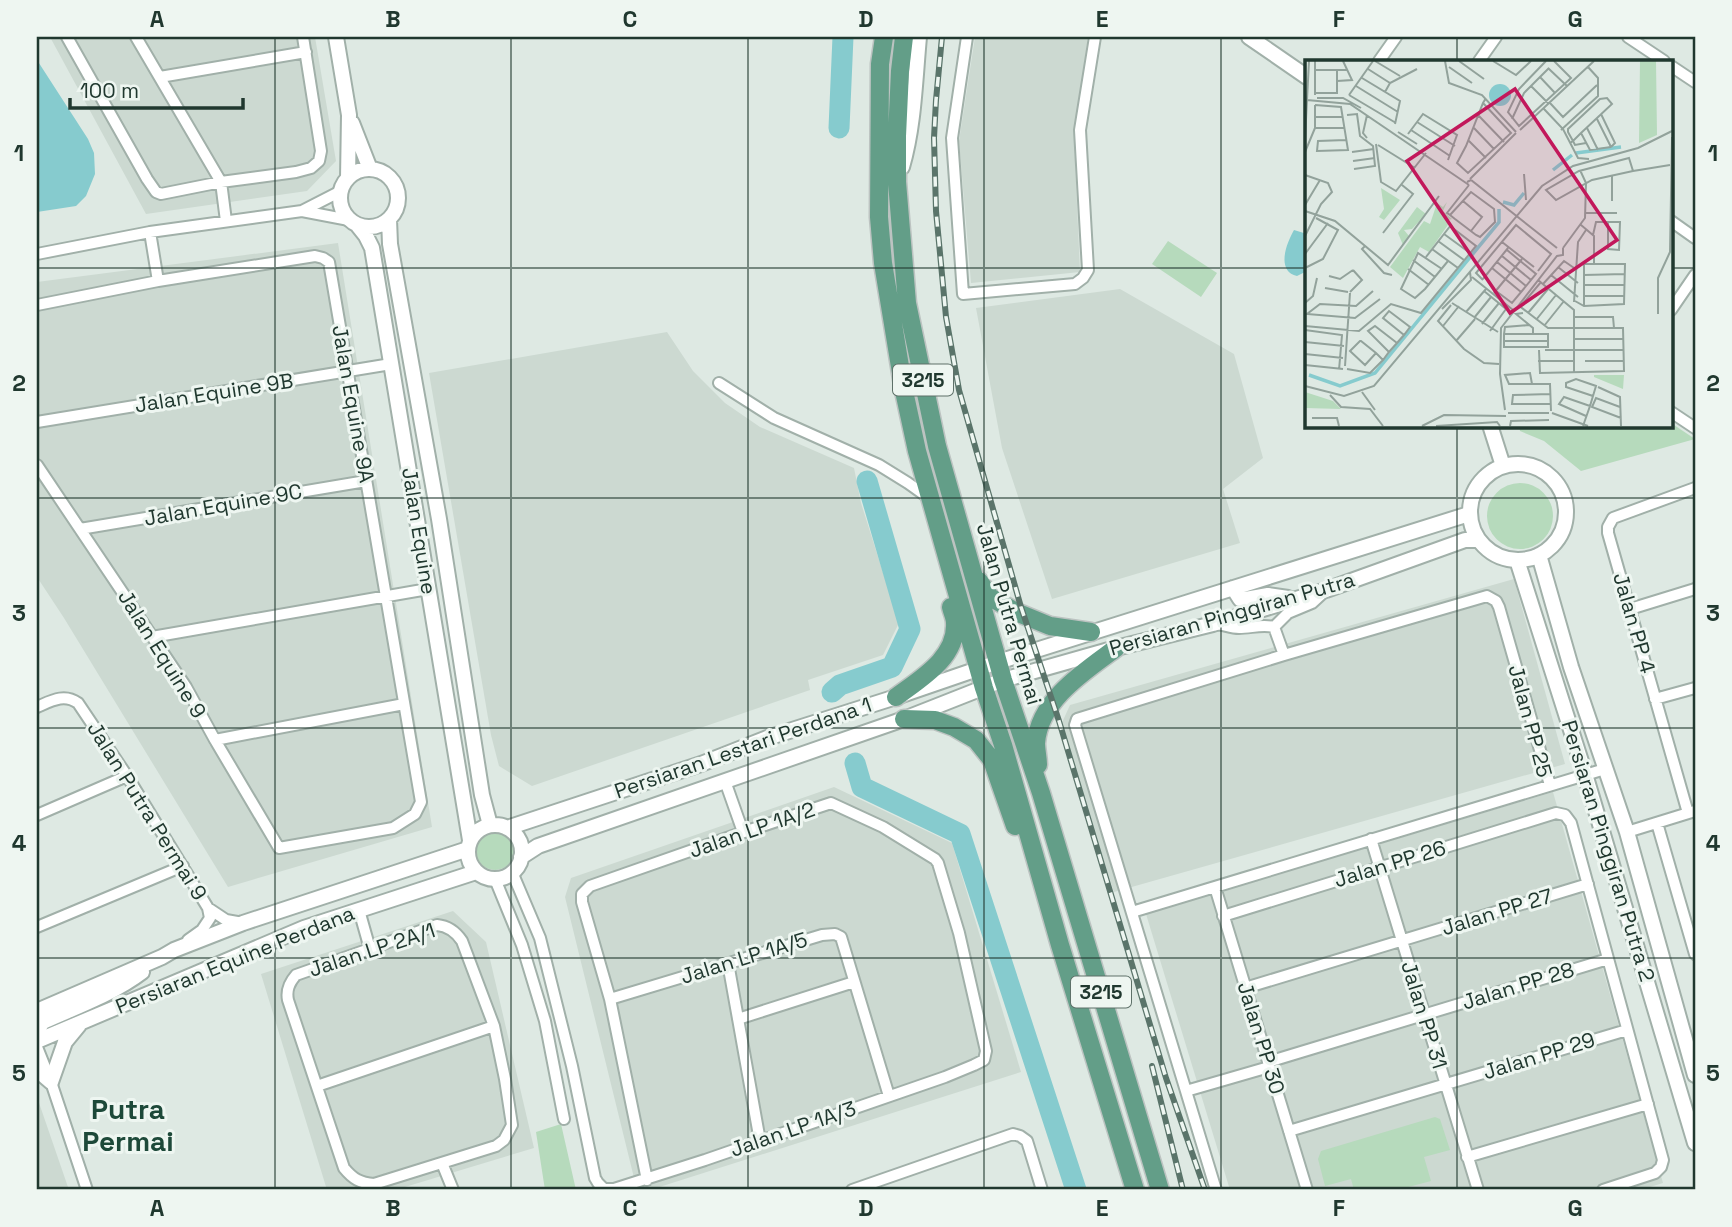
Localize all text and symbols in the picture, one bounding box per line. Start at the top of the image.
text: A [150,4,165,34]
text: B [385,4,401,34]
text: C [623,4,637,34]
text: D [858,4,874,34]
text: E [1096,4,1108,34]
text: F [1333,4,1345,34]
text: G [1567,4,1583,34]
inset map [1305,60,1672,427]
scale bar [70,66,243,110]
text: 100 m [80,77,139,104]
text: 1 [14,138,24,168]
text: 1 [1708,138,1718,168]
street label: Jalan Equine 9A [326,323,381,485]
road number: 3215 [893,364,953,396]
street label: Jalan Equine 9B [133,367,295,418]
text: 2 [12,368,26,398]
text: 2 [1706,368,1720,398]
street label: Jalan Equine [396,466,443,596]
street label: Jalan Equine 9C [142,477,304,532]
street label: Jalan Putra Permai [971,520,1048,708]
street label: Persiaran Pinggiran Putra [1106,566,1358,662]
street label: Jalan PP 4 [1607,570,1662,676]
street label: Jalan Equine 9 [112,585,213,723]
text: 3 [12,598,26,628]
text: 3 [1706,598,1720,628]
street label: Jalan PP 25 [1503,662,1558,780]
street label: Persiaran Lestari Perdana 1 [611,691,875,804]
street label: Jalan Putra Permai 9 [81,716,213,905]
street label: Persiaran Pinggiran Putra 2 [1556,717,1661,985]
street label: Jalan LP 1A/2 [685,795,818,864]
text: 4 [12,828,27,858]
text: 4 [1706,828,1721,858]
street label: Jalan PP 26 [1331,834,1449,893]
street label: Jalan PP 27 [1438,882,1556,941]
street label: Persiaran Equine Perdana [111,899,358,1020]
street label: Jalan LP 2A/1 [305,916,439,983]
street label: Jalan LP 1A/5 [677,925,811,990]
street label: Jalan PP 28 [1458,956,1577,1015]
street label: Jalan PP 31 [1395,958,1454,1072]
road number: 3215 [1071,976,1131,1008]
street label: Jalan PP 30 [1232,978,1291,1097]
street label: Jalan PP 29 [1480,1026,1598,1085]
text: 5 [12,1058,26,1088]
text: 5 [1706,1058,1720,1088]
district label: Putra Permai [82,1091,174,1159]
street label: Jalan LP 1A/3 [726,1094,859,1163]
text: A [150,1193,165,1223]
text: B [385,1193,401,1223]
text: C [623,1193,637,1223]
text: D [858,1193,874,1223]
text: E [1096,1193,1108,1223]
text: F [1333,1193,1345,1223]
text: G [1567,1193,1583,1223]

